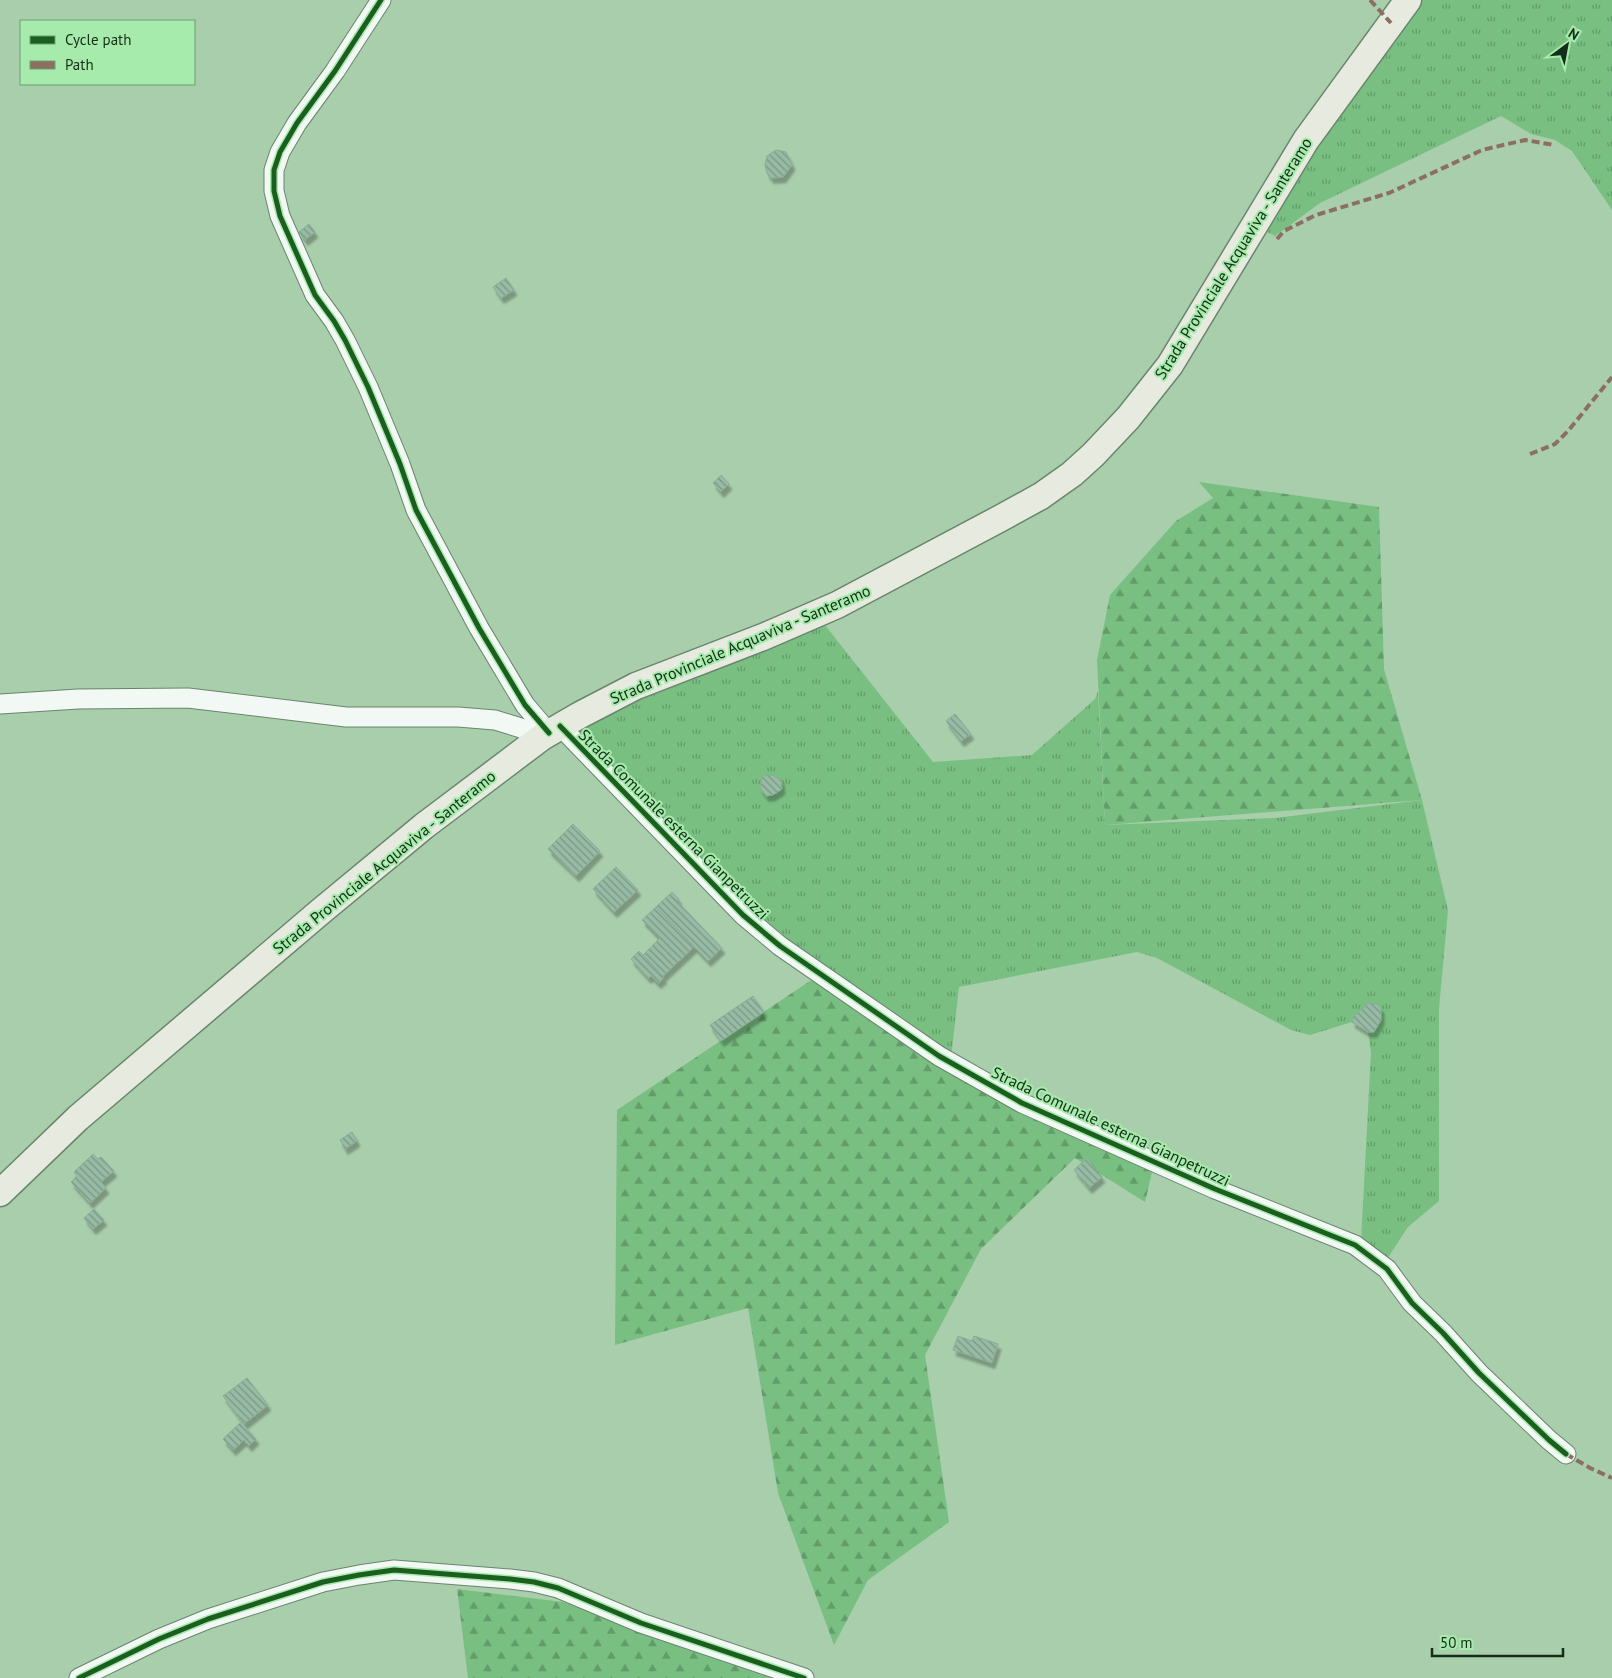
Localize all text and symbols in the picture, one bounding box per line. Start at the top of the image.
legend [20,20,195,85]
north arrow [1542,20,1592,70]
text: N [1565,24,1583,44]
text: Cycle path [65,30,131,49]
text: Path [65,55,94,74]
street label: Strada Provinciale Acquaviva - Santeramo [1150,133,1316,383]
street label: Strada Provinciale Acquaviva - Santeramo [607,580,873,708]
street label: Strada Comunale esterna Gianpetruzzi [575,725,773,923]
street label: Strada Provinciale Acquaviva - Santeramo [268,766,500,958]
street label: Strada Comunale esterna Gianpetruzzi [989,1062,1233,1190]
scale bar [1432,1626,1563,1658]
text: 50 m [1440,1633,1473,1652]

